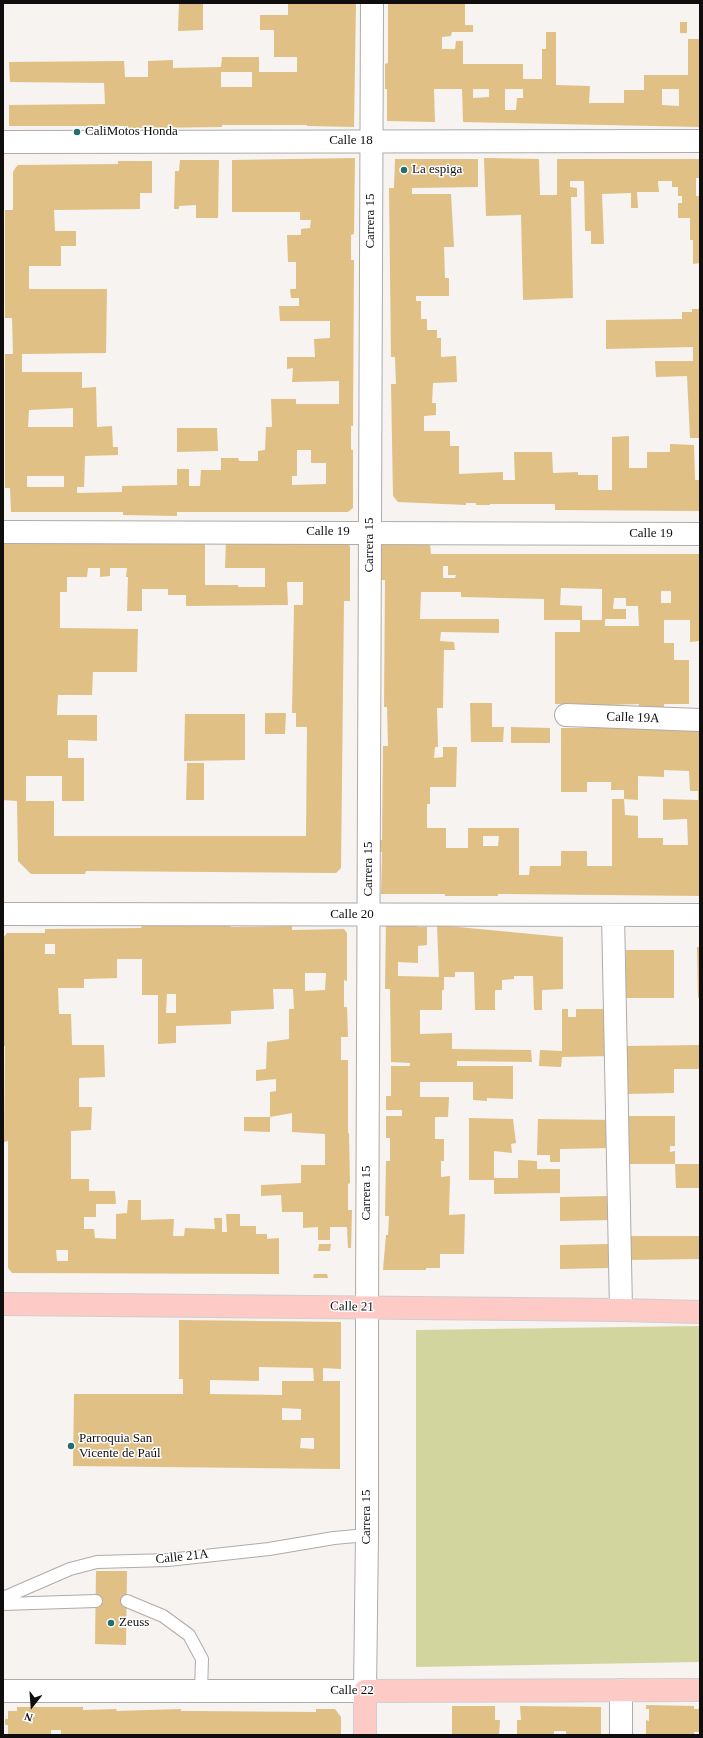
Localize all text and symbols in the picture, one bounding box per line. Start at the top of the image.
place label: CaliMotos Honda [85,124,178,140]
marker: CaliMotos Honda [72,127,82,137]
street label: Calle 18 [329,133,373,149]
place label: La espiga [412,162,462,178]
marker: La espiga [399,165,409,175]
street label: Carrera 15 [363,193,379,249]
street label: Carrera 15 [362,517,378,573]
street label: Calle 19 [306,524,350,540]
street label: Calle 19 [629,526,673,542]
street label: Calle 19A [606,709,660,727]
street label: Carrera 15 [361,841,377,897]
street label: Calle 20 [330,907,374,923]
street label: Carrera 15 [359,1165,375,1221]
street label: Calle 21 [330,1299,374,1315]
place label: Parroquia San Vicente de Paúl [79,1431,161,1462]
marker: Parroquia San Vicente de Paúl [66,1441,76,1451]
street label: Carrera 15 [359,1489,375,1545]
street label: Calle 21A [155,1546,209,1568]
place label: Zeuss [119,1615,149,1631]
marker: Zeuss [106,1618,116,1628]
street label: Calle 22 [330,1683,374,1699]
north arrow [12,1686,52,1726]
text: N [23,1711,34,1724]

